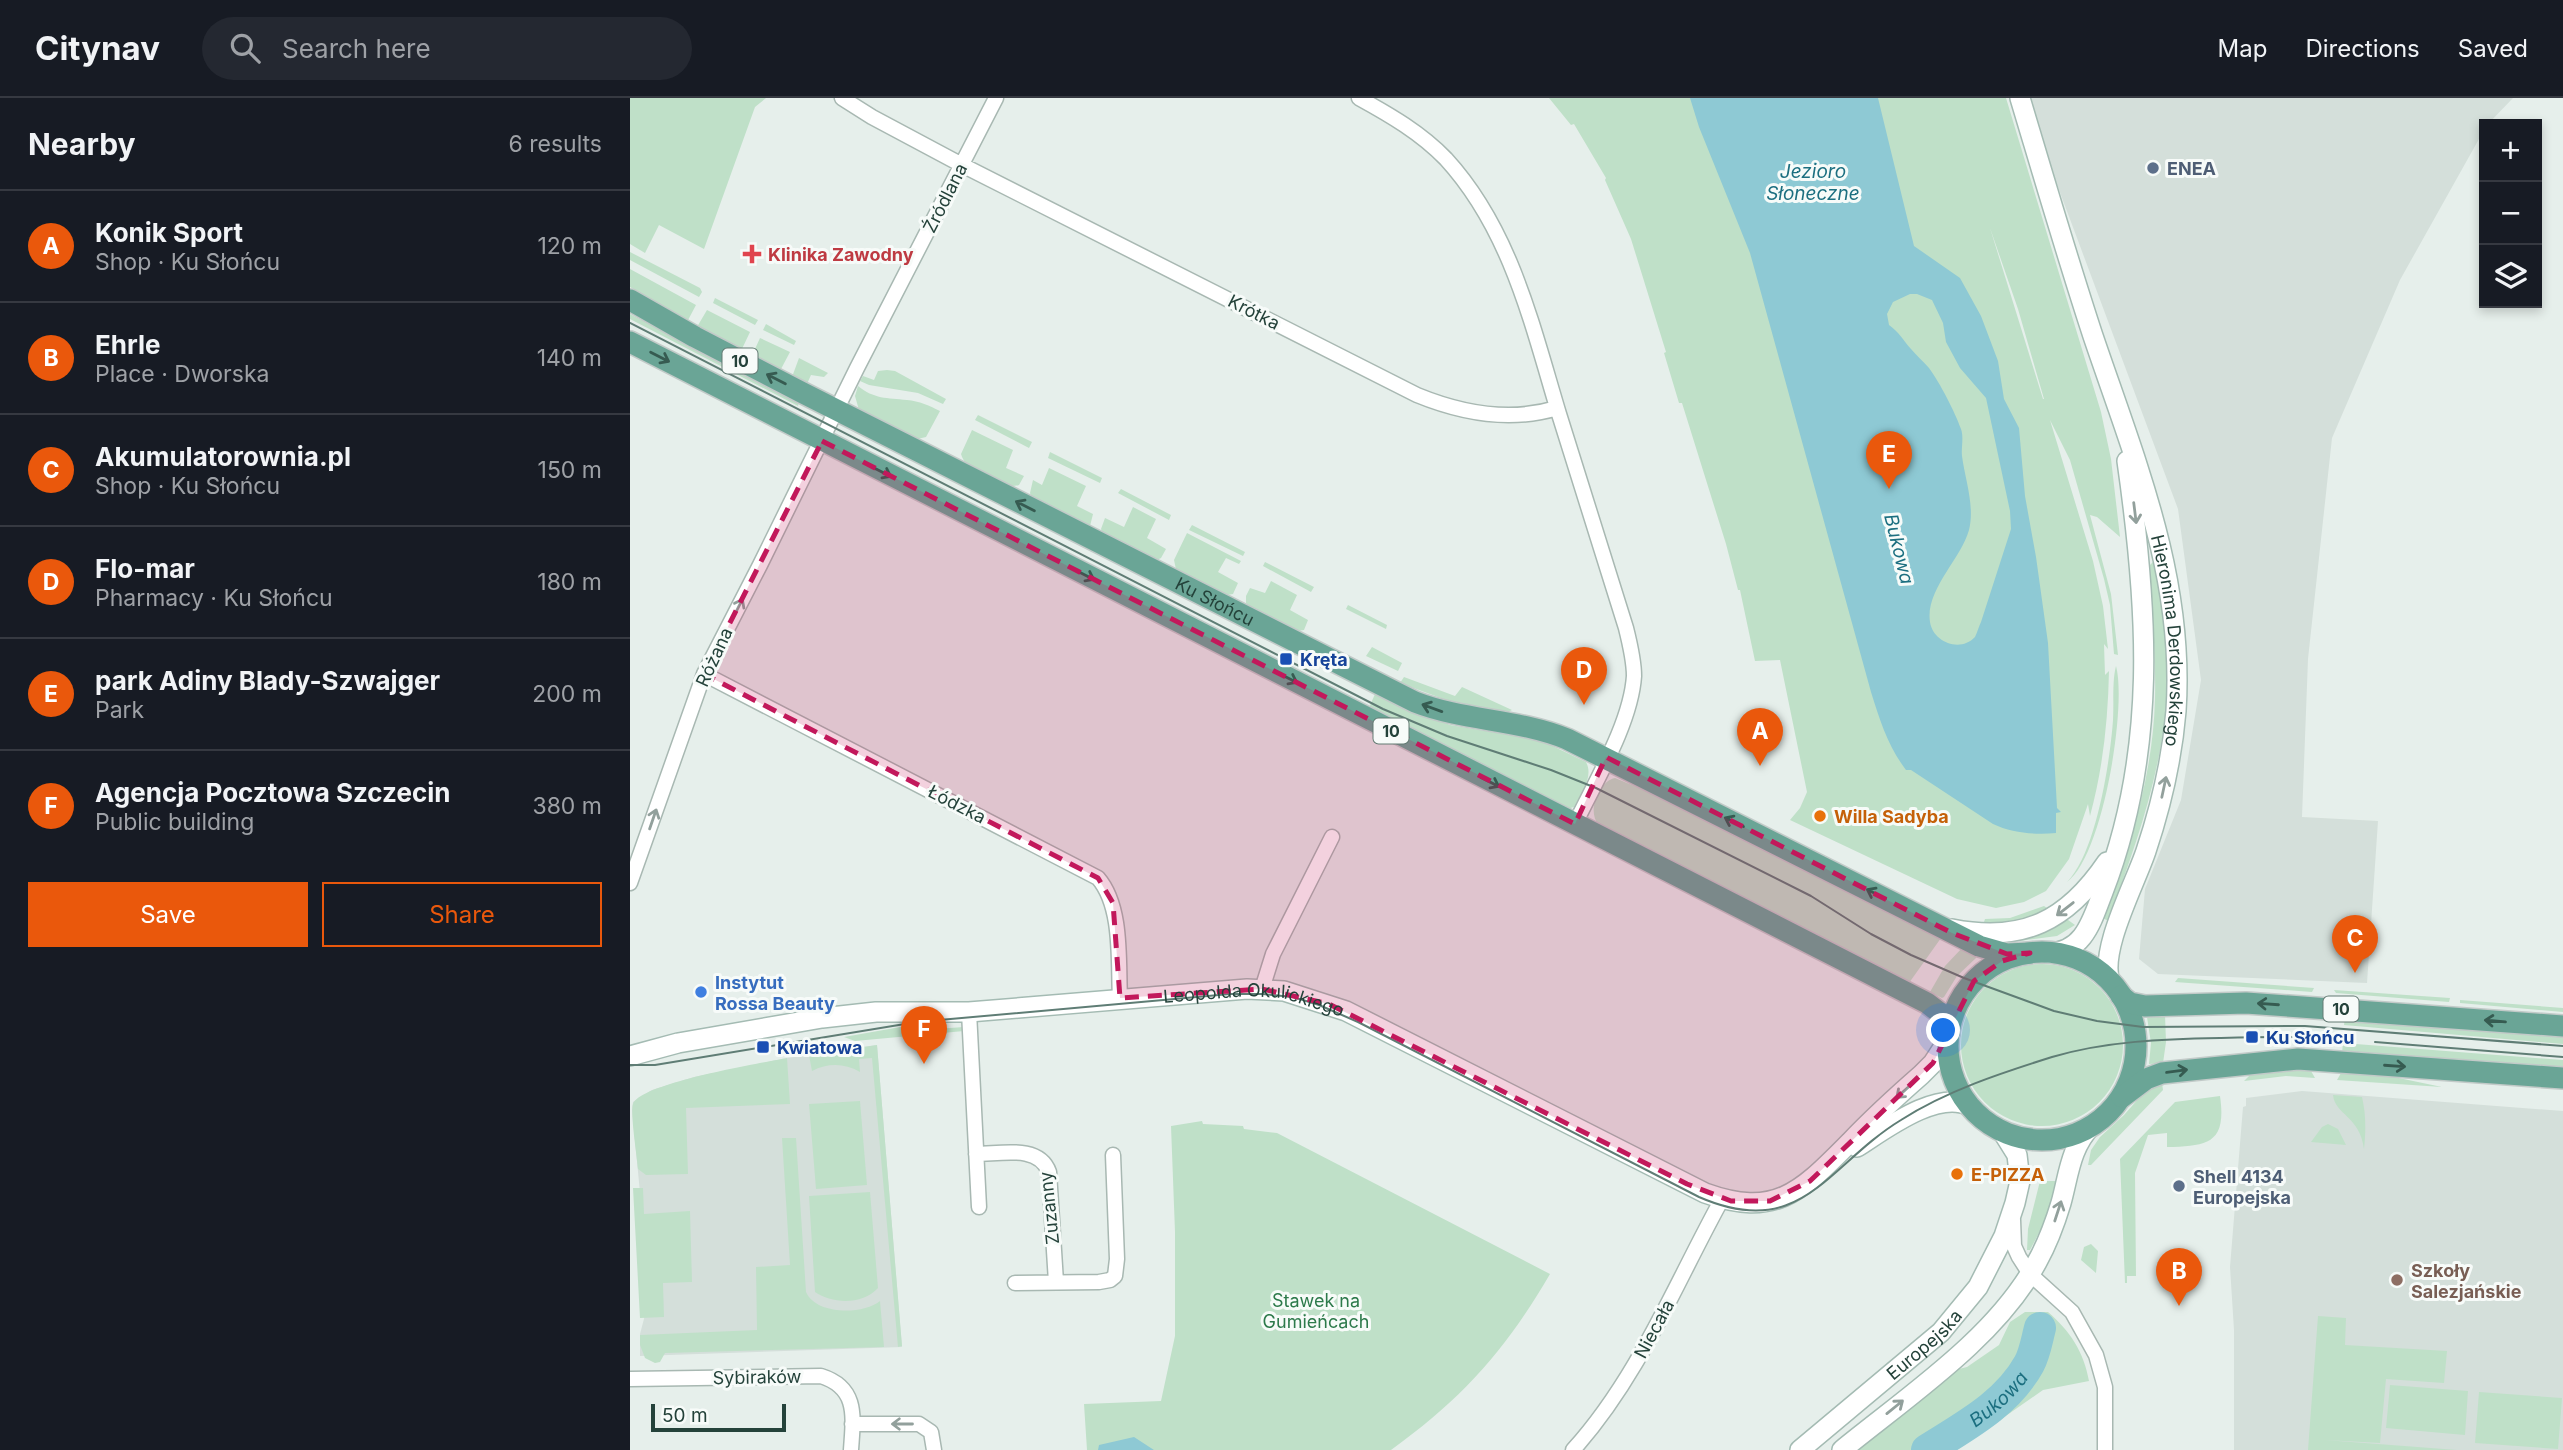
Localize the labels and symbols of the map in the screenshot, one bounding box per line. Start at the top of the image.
place label: ENEA [2167,158,2216,179]
street label: Źródlana [918,159,971,236]
water label: Jezioro Słoneczne [1766,160,1860,205]
marker: ENEA [2145,160,2161,176]
marker: Klinika Zawodny [742,244,762,264]
place label: Klinika Zawodny [768,244,914,265]
street label: Krótka [1225,290,1283,334]
road number: 10 [722,348,758,374]
one-way arrow [649,350,669,364]
one-way arrow [766,372,786,386]
pin: E [1866,431,1912,489]
one-way arrow [871,465,892,479]
one-way arrow [1015,498,1036,512]
one-way arrow [2128,501,2141,524]
water label: Bukowa [1879,511,1919,587]
street label: Hieronima Derdowskiego [2147,532,2188,748]
one-way arrow [1074,569,1095,582]
street label: Ku Słońcu [1172,572,1258,630]
one-way arrow [732,598,745,619]
street label: Różana [691,624,737,690]
pin: D [1561,647,1607,705]
place label: Kręta [1300,649,1348,670]
marker: Kręta [1278,651,1294,667]
one-way arrow [1277,672,1298,686]
one-way arrow [1421,701,1443,713]
pin: A [1737,708,1783,766]
road number: 10 [1374,718,1408,744]
one-way arrow [1479,775,1500,789]
one-way arrow [2157,776,2171,799]
street label: Łódzka [924,780,990,828]
place label: Willa Sadyba [1834,806,1949,827]
one-way arrow [648,808,660,830]
marker: Willa Sadyba [1812,808,1828,824]
one-way arrow [1724,815,1745,828]
one-way arrow [1866,887,1887,901]
one-way arrow [2057,901,2075,917]
pin: C [2332,915,2378,973]
place label: Instytut Rossa Beauty [715,972,835,1014]
street label: Leopolda Okulickiego [1162,979,1347,1020]
marker: Instytut Rossa Beauty [693,984,709,1000]
road number: 10 [2324,996,2358,1021]
one-way arrow [2257,997,2280,1010]
pin: F [901,1006,947,1064]
your location [1926,1013,1960,1047]
one-way arrow [2484,1014,2507,1027]
place label: Ku Słońcu [2266,1027,2355,1048]
marker: Ku Słońcu [2244,1029,2260,1045]
place label: Kwiatowa [777,1037,862,1058]
marker: Kwiatowa [755,1039,771,1055]
one-way arrow [2383,1060,2406,1073]
one-way arrow [2165,1065,2188,1078]
one-way arrow [1896,1083,1913,1100]
place label: E-PIZZA [1971,1164,2044,1185]
marker: E-PIZZA [1949,1166,1965,1182]
place label: Shell 4134 Europejska [2193,1166,2291,1208]
street label: Zuzanny [1035,1171,1063,1245]
marker: Shell 4134 Europejska [2171,1178,2187,1194]
one-way arrow [2053,1201,2065,1223]
pin: B [2156,1248,2202,1306]
place label: Szkoły Salezjańskie [2411,1260,2522,1302]
marker: Szkoły Salezjańskie [2389,1272,2405,1288]
park label: Stawek na Gumieńcach [1263,1290,1369,1332]
street label: Niecała [1630,1296,1678,1362]
street label: Europejska [1882,1305,1966,1384]
street label: Sybiraków [712,1366,802,1388]
water label: Bukowa [1965,1366,2033,1432]
one-way arrow [1885,1399,1903,1415]
scale bar [651,1401,786,1433]
one-way arrow [891,1417,914,1431]

